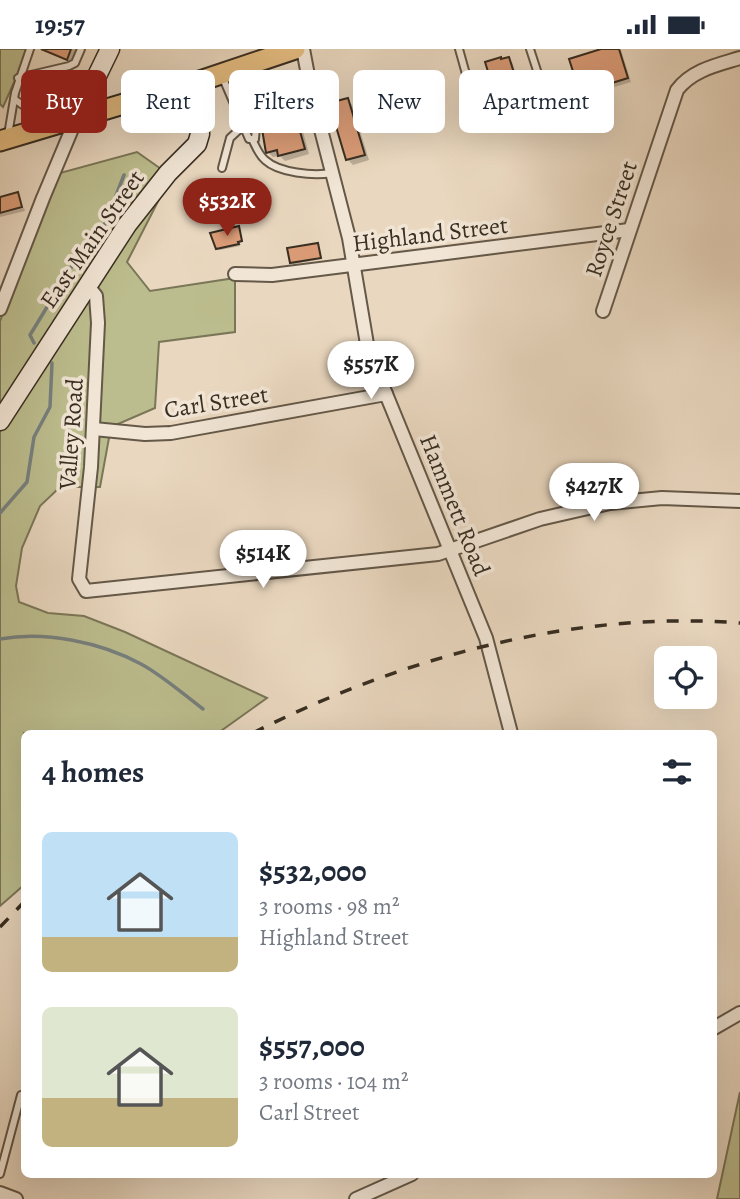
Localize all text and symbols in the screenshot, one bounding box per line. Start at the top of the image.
text: 19:57 [35,7,85,42]
chip: Buy [21,70,107,133]
chip: Rent [121,70,215,133]
chip: Filters [229,70,339,133]
chip: New [353,70,445,133]
chip: Apartment [459,70,614,133]
street label: Royce Street [577,157,645,281]
street label: East Main Street [32,163,152,315]
pin: $532K [178,179,276,238]
text: $532K [199,185,255,216]
street label: Highland Street [350,209,510,259]
pin: $557K [322,341,420,401]
text: $557K [343,348,399,379]
street label: Valley Road [51,377,91,492]
street label: Carl Street [162,378,270,426]
street label: Hammett Road [412,429,498,581]
pin: $427K [545,463,643,523]
text: $427K [565,470,623,501]
pin: $514K [214,531,312,590]
text: $514K [236,537,290,568]
map controls [654,646,717,709]
button: locate [654,646,717,709]
text: 4 homes [42,752,144,792]
icon: filters [658,753,696,791]
text: $532,000 [259,851,367,891]
icon: home [98,860,182,944]
text: 3 rooms · 98 m² [259,891,400,922]
text: Highland Street [259,922,409,953]
text: $557,000 [259,1026,365,1066]
icon: home [98,1035,182,1119]
text: 3 rooms · 104 m² [259,1066,408,1097]
text: Carl Street [259,1097,360,1128]

